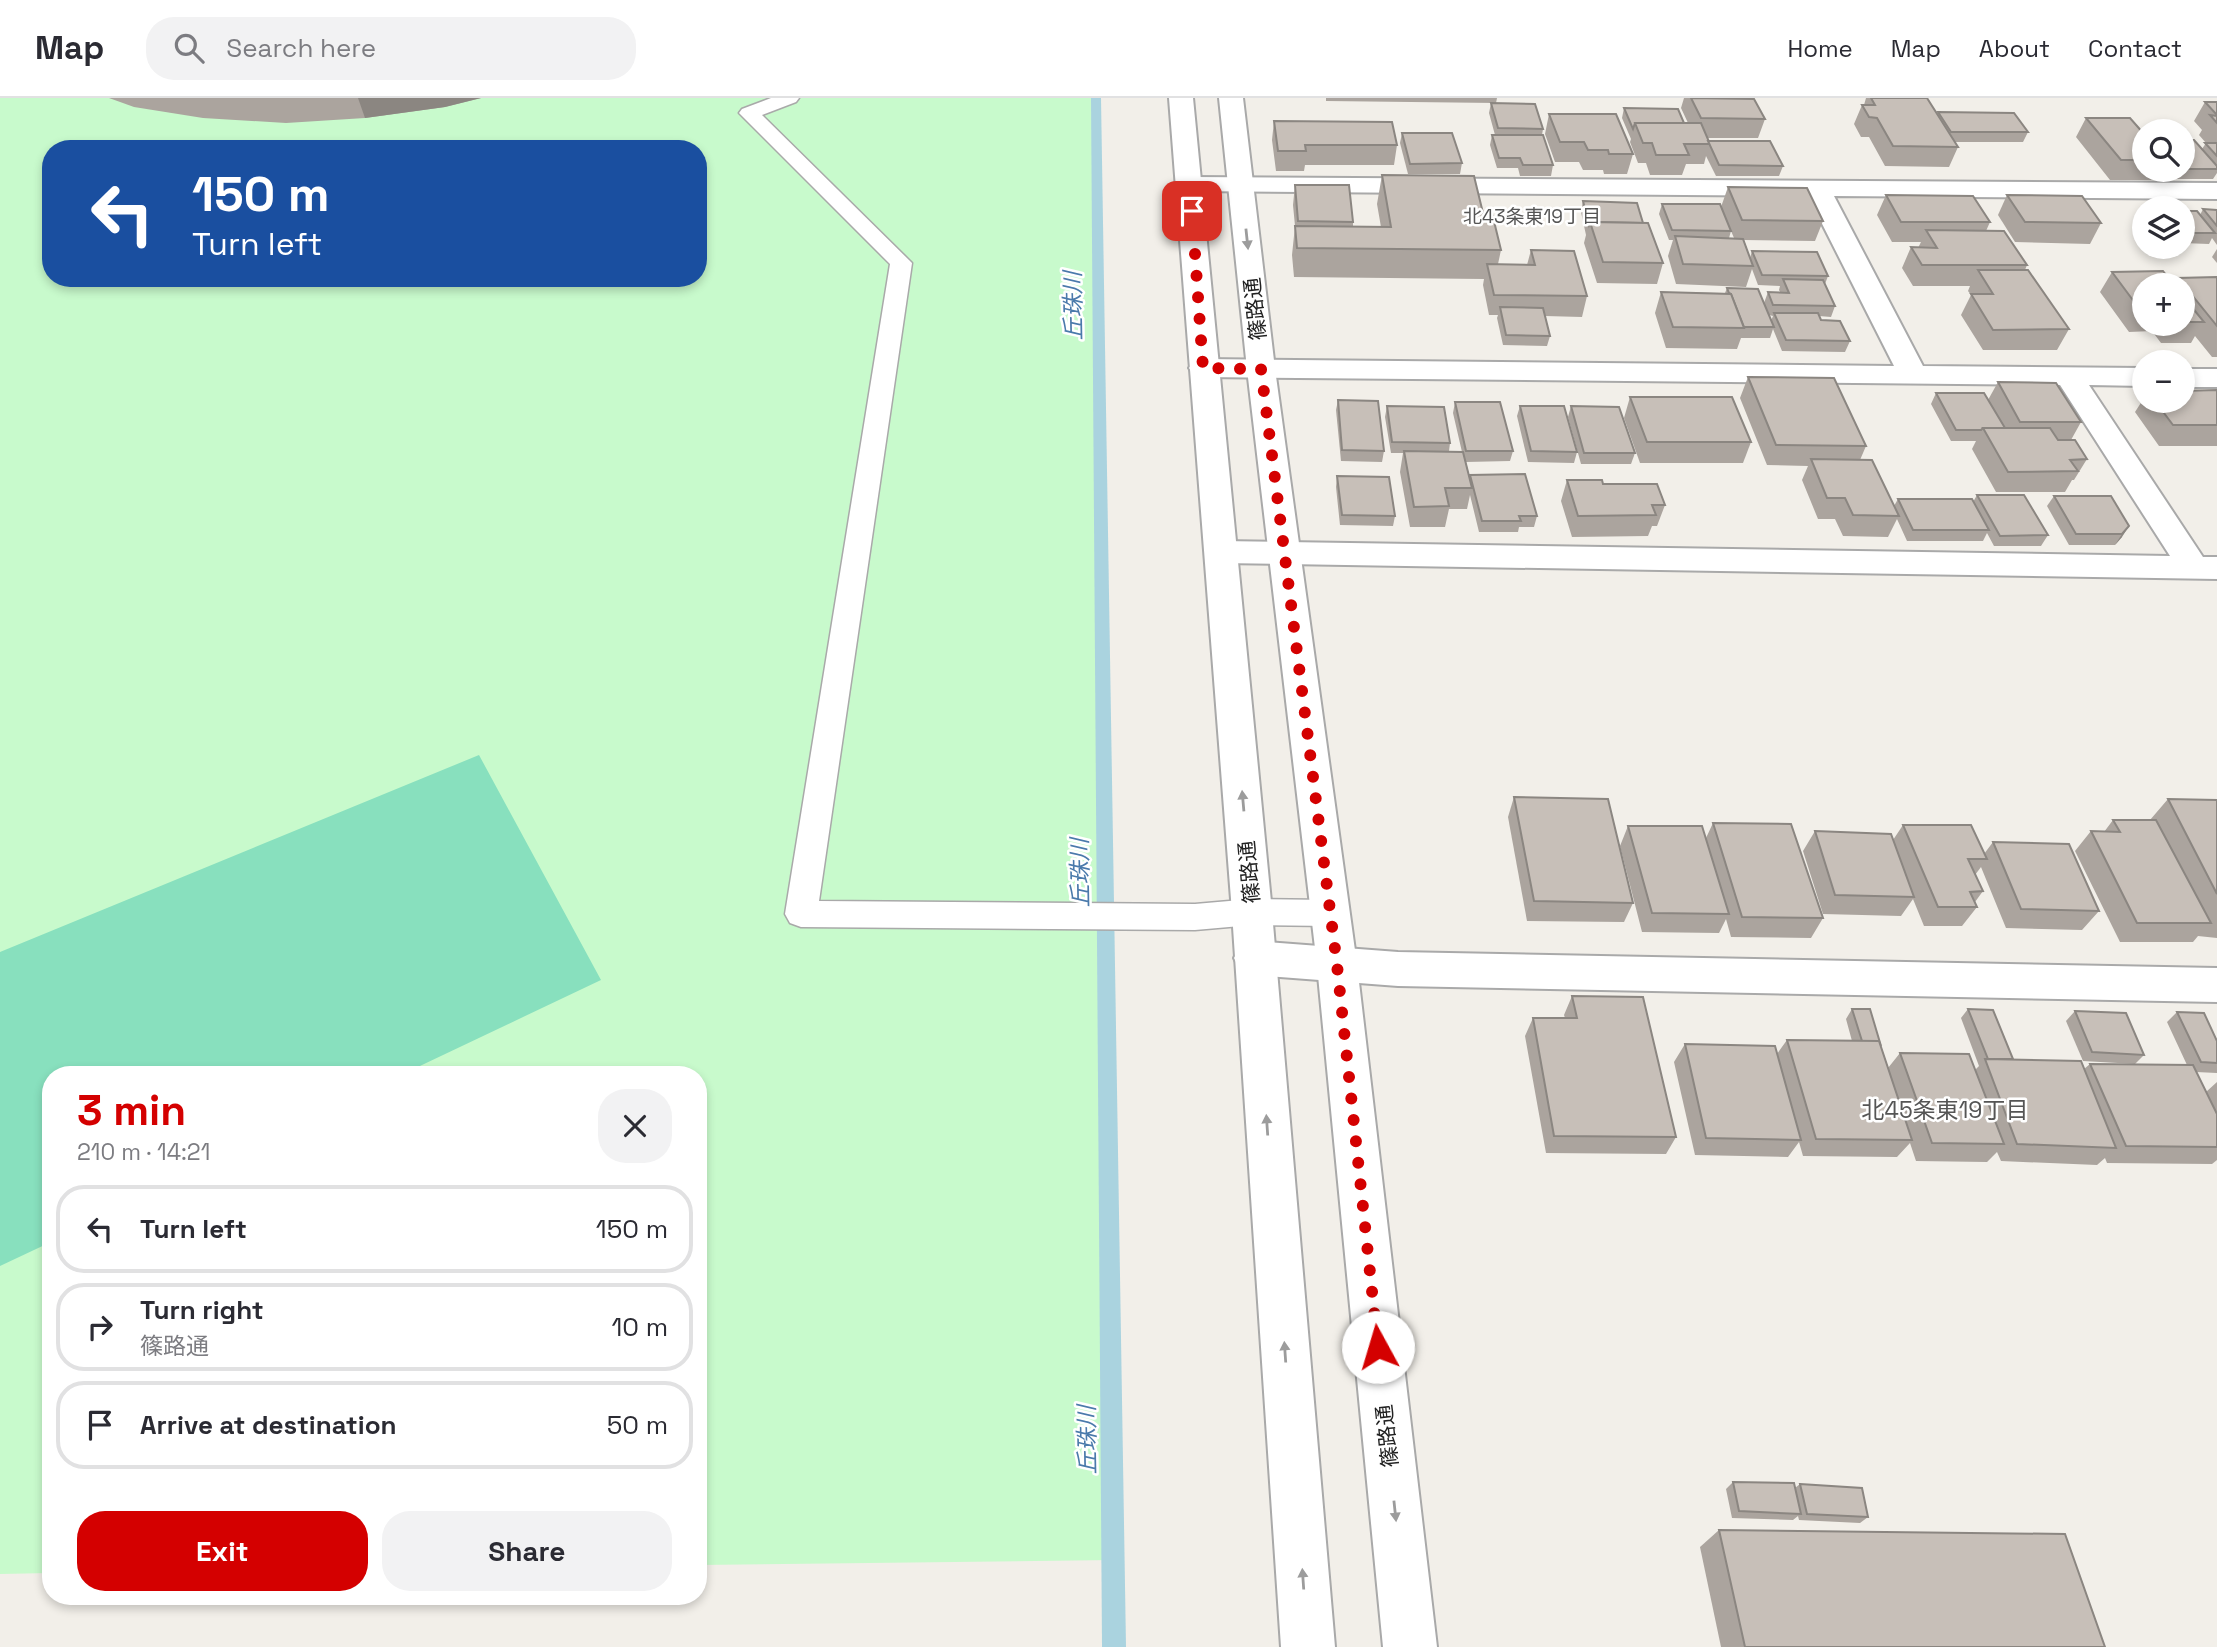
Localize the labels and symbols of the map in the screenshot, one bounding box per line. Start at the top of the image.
pin [1162,181,1222,241]
district label: 北43条東19丁目 [1463,204,1601,229]
one-way arrow [1242,228,1253,250]
water label: 丘珠川 [1057,268,1089,341]
street label: 篠路通 [1238,276,1272,342]
one-way arrow [1237,790,1248,812]
water label: 丘珠川 [1064,835,1096,908]
street label: 篠路通 [1233,839,1265,905]
district label: 北45条東19丁目 [1862,1095,2028,1125]
one-way arrow [1261,1114,1272,1136]
position arrow [1341,1310,1415,1384]
one-way arrow [1279,1341,1290,1363]
water label: 丘珠川 [1071,1402,1103,1475]
street label: 篠路通 [1370,1403,1404,1469]
one-way arrow [1390,1500,1401,1522]
one-way arrow [1297,1568,1308,1590]

